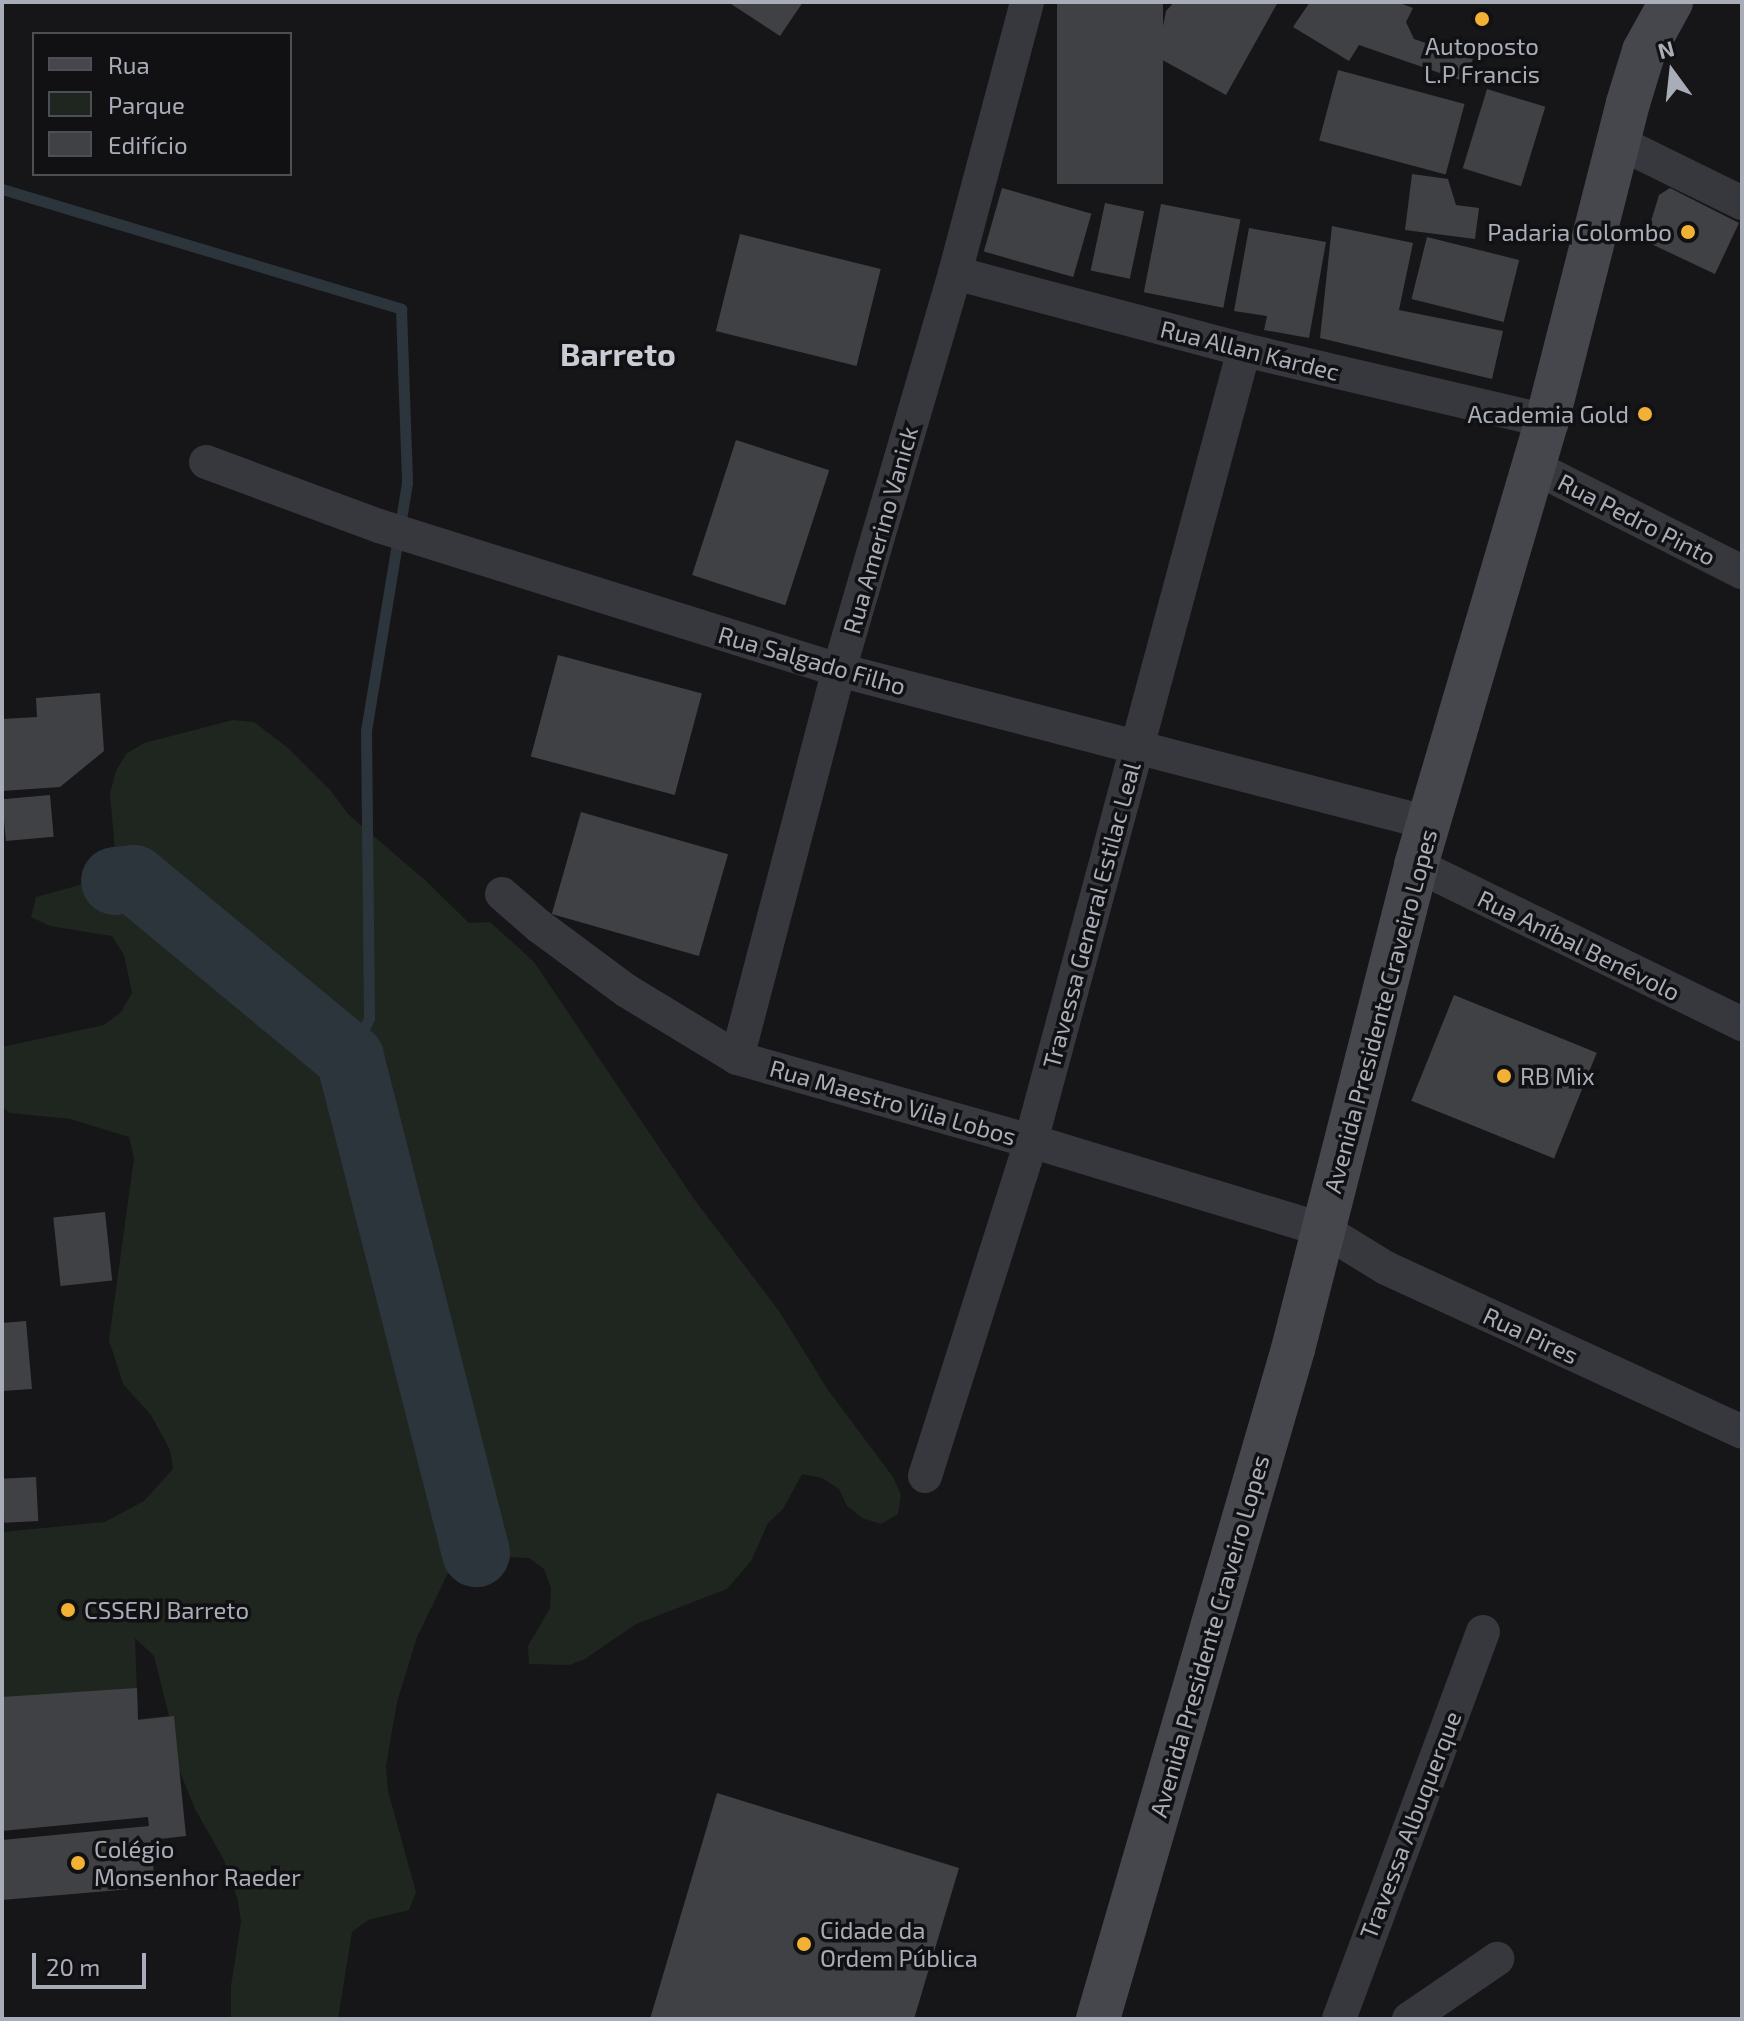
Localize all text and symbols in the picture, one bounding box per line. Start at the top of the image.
marker: Autoposto L.P Francis [1473,10,1491,28]
legend [32,32,292,176]
place label: Autoposto L.P Francis [1424,32,1540,88]
north arrow [1632,32,1712,112]
text: N [1655,34,1677,63]
text: Rua [108,50,150,79]
text: Parque [108,90,185,119]
text: Edifício [108,130,188,159]
place label: Padaria Colombo [1487,218,1672,246]
marker: Padaria Colombo [1679,223,1697,241]
street label: Rua Allan Kardec [1157,314,1343,386]
district label: Barreto [560,334,676,372]
place label: Academia Gold [1467,400,1629,428]
marker: Academia Gold [1636,405,1654,423]
street label: Rua Amerino Vanick [836,423,924,637]
street label: Rua Pedro Pinto [1553,467,1721,571]
street label: Rua Salgado Filho [715,619,909,701]
street label: Travessa General Estilac Leal [1036,758,1146,1072]
street label: Avenida Presidente Craveiro Lopes [1317,826,1443,1196]
street label: Rua Aníbal Benévolo [1473,883,1685,1007]
street label: Rua Maestro Vila Lobos [766,1053,1020,1151]
place label: RB Mix [1520,1062,1595,1090]
marker: RB Mix [1495,1067,1513,1085]
street label: Rua Pires [1479,1300,1583,1370]
street label: Avenida Presidente Craveiro Lopes [1143,1451,1275,1821]
place label: CSSERJ Barreto [84,1596,249,1624]
marker: CSSERJ Barreto [59,1601,77,1619]
street label: Travessa Albuquerque [1353,1707,1467,1943]
place label: Colégio Monsenhor Raeder [94,1835,301,1891]
marker: Colégio Monsenhor Raeder [69,1854,87,1872]
place label: Cidade da Ordem Pública [820,1916,978,1972]
marker: Cidade da Ordem Pública [795,1935,813,1953]
scale bar [36,1937,150,1987]
text: 20 m [46,1952,100,1981]

